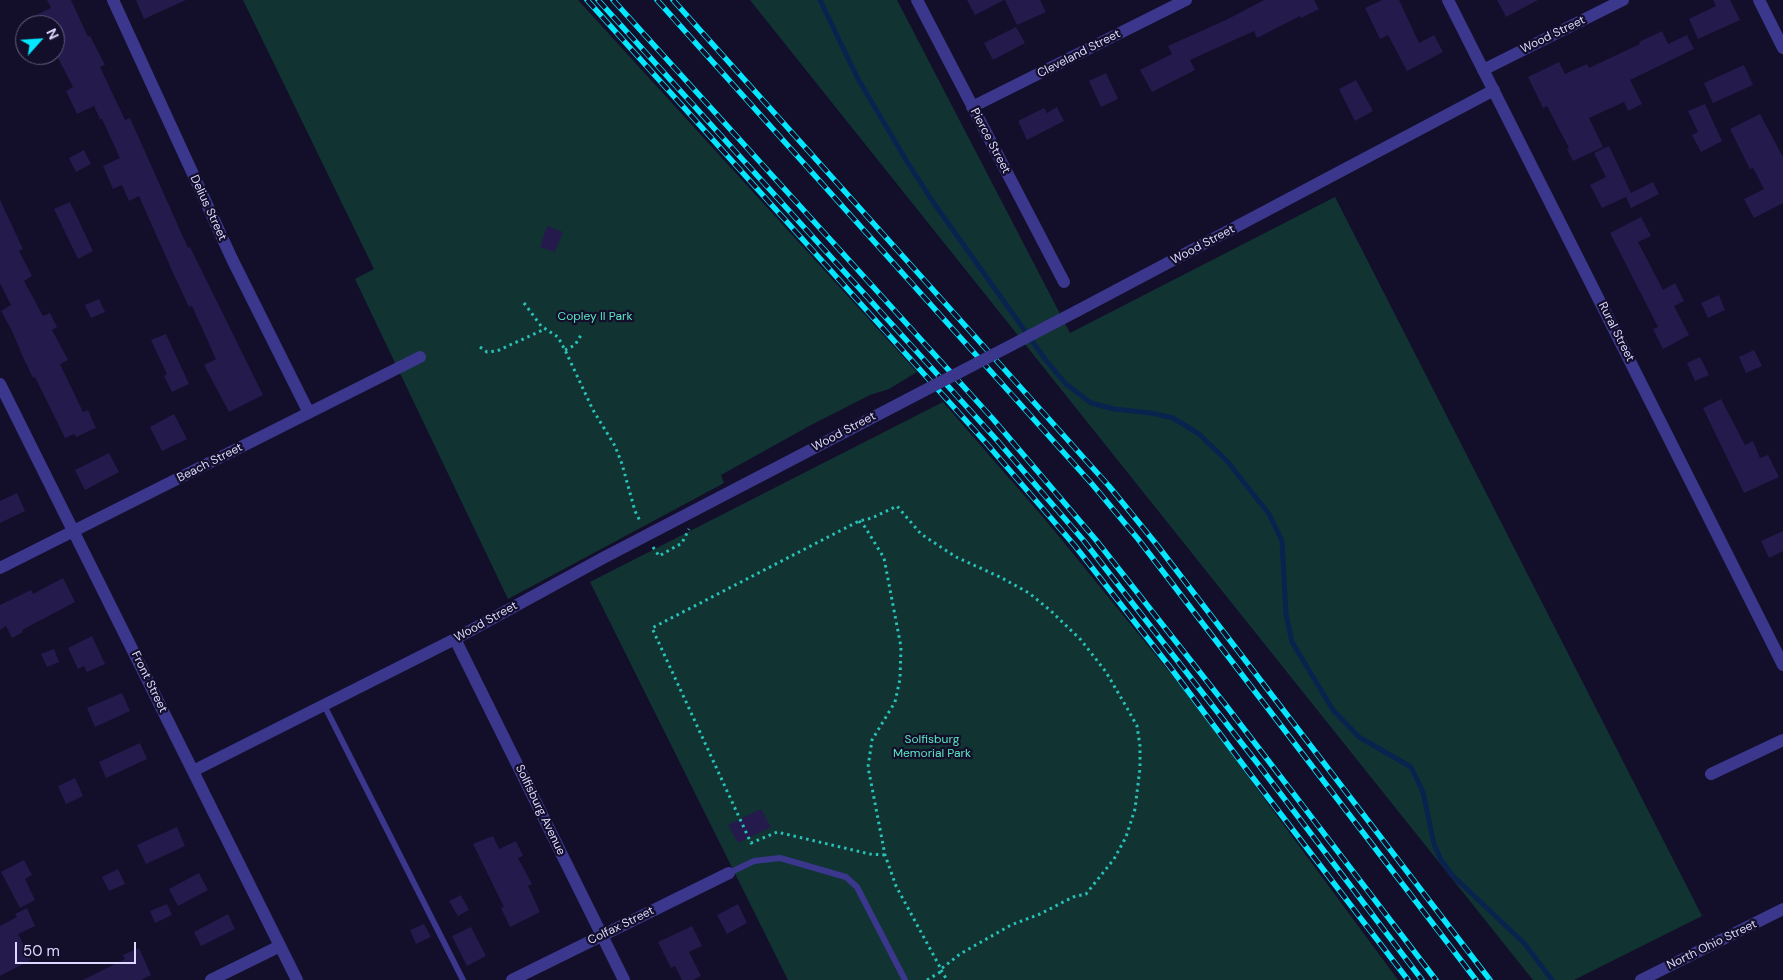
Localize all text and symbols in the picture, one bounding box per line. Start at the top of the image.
street label: Wood Street [1518,13,1588,57]
north arrow [15,15,65,65]
text: N [42,25,63,42]
street label: Cleveland Street [1035,27,1123,81]
street label: Pierce Street [967,106,1013,176]
street label: Delius Street [187,173,229,243]
street label: Wood Street [1169,222,1237,268]
street label: Rural Street [1595,300,1637,364]
park label: Copley II Park [558,310,632,324]
street label: Wood Street [810,409,878,455]
street label: Beach Street [175,440,245,486]
street label: Wood Street [452,599,520,645]
street label: Front Street [128,649,170,715]
park label: Solfisburg Memorial Park [893,733,971,761]
street label: Solfisburg Avenue [512,762,568,858]
street label: Colfax Street [586,904,656,948]
street label: North Ohio Street [1665,917,1759,973]
scale bar [18,932,139,964]
text: 50 m [23,941,60,961]

